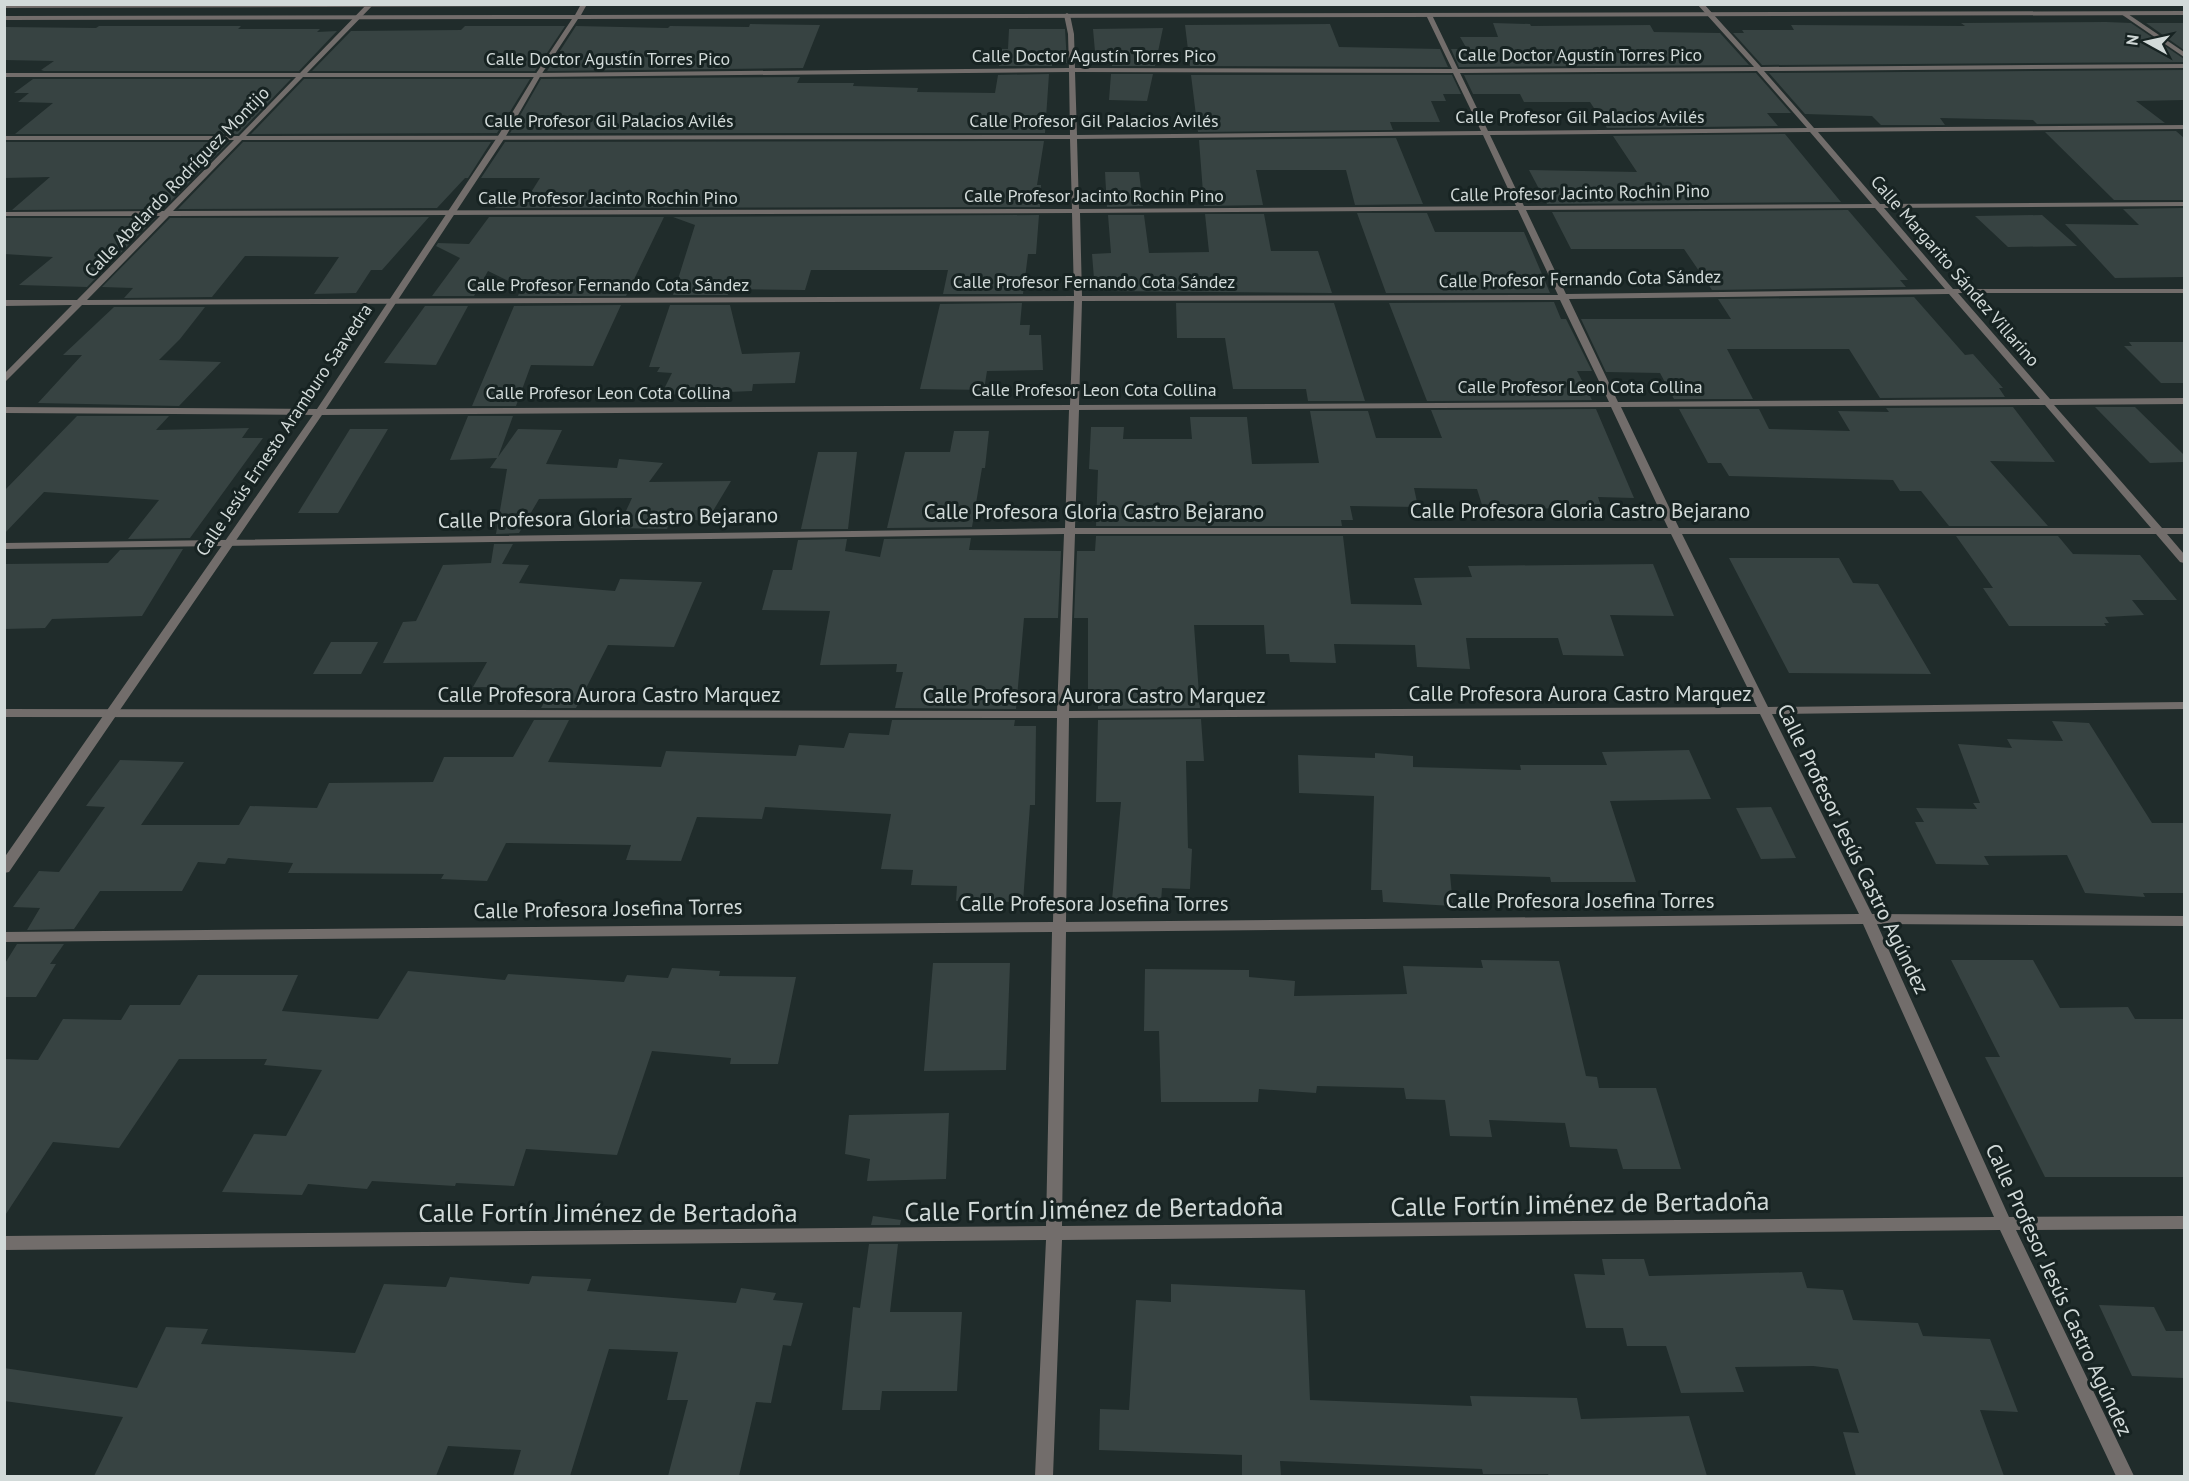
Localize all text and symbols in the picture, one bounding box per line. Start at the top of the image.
north arrow [2117,12,2177,72]
text: N [2122,33,2143,47]
street label: Calle Doctor Agustín Torres Pico [1458,43,1702,66]
street label: Calle Doctor Agustín Torres Pico [972,44,1216,67]
street label: Calle Doctor Agustín Torres Pico [486,47,730,70]
street label: Calle Abelardo Rodríguez Montijo [79,81,274,282]
street label: Calle Profesor Gil Palacios Avilés [1455,105,1705,128]
street label: Calle Profesor Gil Palacios Avilés [484,109,734,132]
street label: Calle Profesor Gil Palacios Avilés [969,109,1219,132]
street label: Calle Margarito Sández Villarino [1866,170,2045,371]
street label: Calle Profesor Jacinto Rochin Pino [1450,179,1710,206]
street label: Calle Profesor Jacinto Rochin Pino [964,184,1224,207]
street label: Calle Profesor Jacinto Rochin Pino [478,186,738,209]
street label: Calle Profesor Fernando Cota Sández [1438,265,1721,292]
street label: Calle Profesor Fernando Cota Sández [953,270,1235,293]
street label: Calle Profesor Fernando Cota Sández [467,273,749,296]
street label: Calle Jesús Ernesto Aramburo Saavedra [190,299,377,560]
street label: Calle Profesor Leon Cota Collina [1457,375,1703,398]
street label: Calle Profesor Leon Cota Collina [971,378,1217,401]
street label: Calle Profesor Leon Cota Collina [485,381,731,404]
street label: Calle Profesora Gloria Castro Bejarano [1410,497,1750,524]
street label: Calle Profesora Gloria Castro Bejarano [924,498,1264,525]
street label: Calle Profesora Gloria Castro Bejarano [438,501,778,534]
street label: Calle Profesora Aurora Castro Marquez [1408,680,1752,707]
street label: Calle Profesora Aurora Castro Marquez [437,681,781,708]
street label: Calle Profesora Aurora Castro Marquez [922,682,1266,709]
street label: Calle Profesor Jesús Castro Agúndez [1771,699,1936,998]
street label: Calle Profesora Josefina Torres [1445,887,1715,914]
street label: Calle Profesora Josefina Torres [959,890,1229,917]
street label: Calle Profesora Josefina Torres [473,893,743,924]
street label: Calle Profesor Jesús Castro Agúndez [1980,1139,2139,1440]
street label: Calle Fortín Jiménez de Bertadoña [1390,1184,1770,1223]
street label: Calle Fortín Jiménez de Bertadoña [904,1189,1284,1228]
street label: Calle Fortín Jiménez de Bertadoña [418,1196,798,1229]

